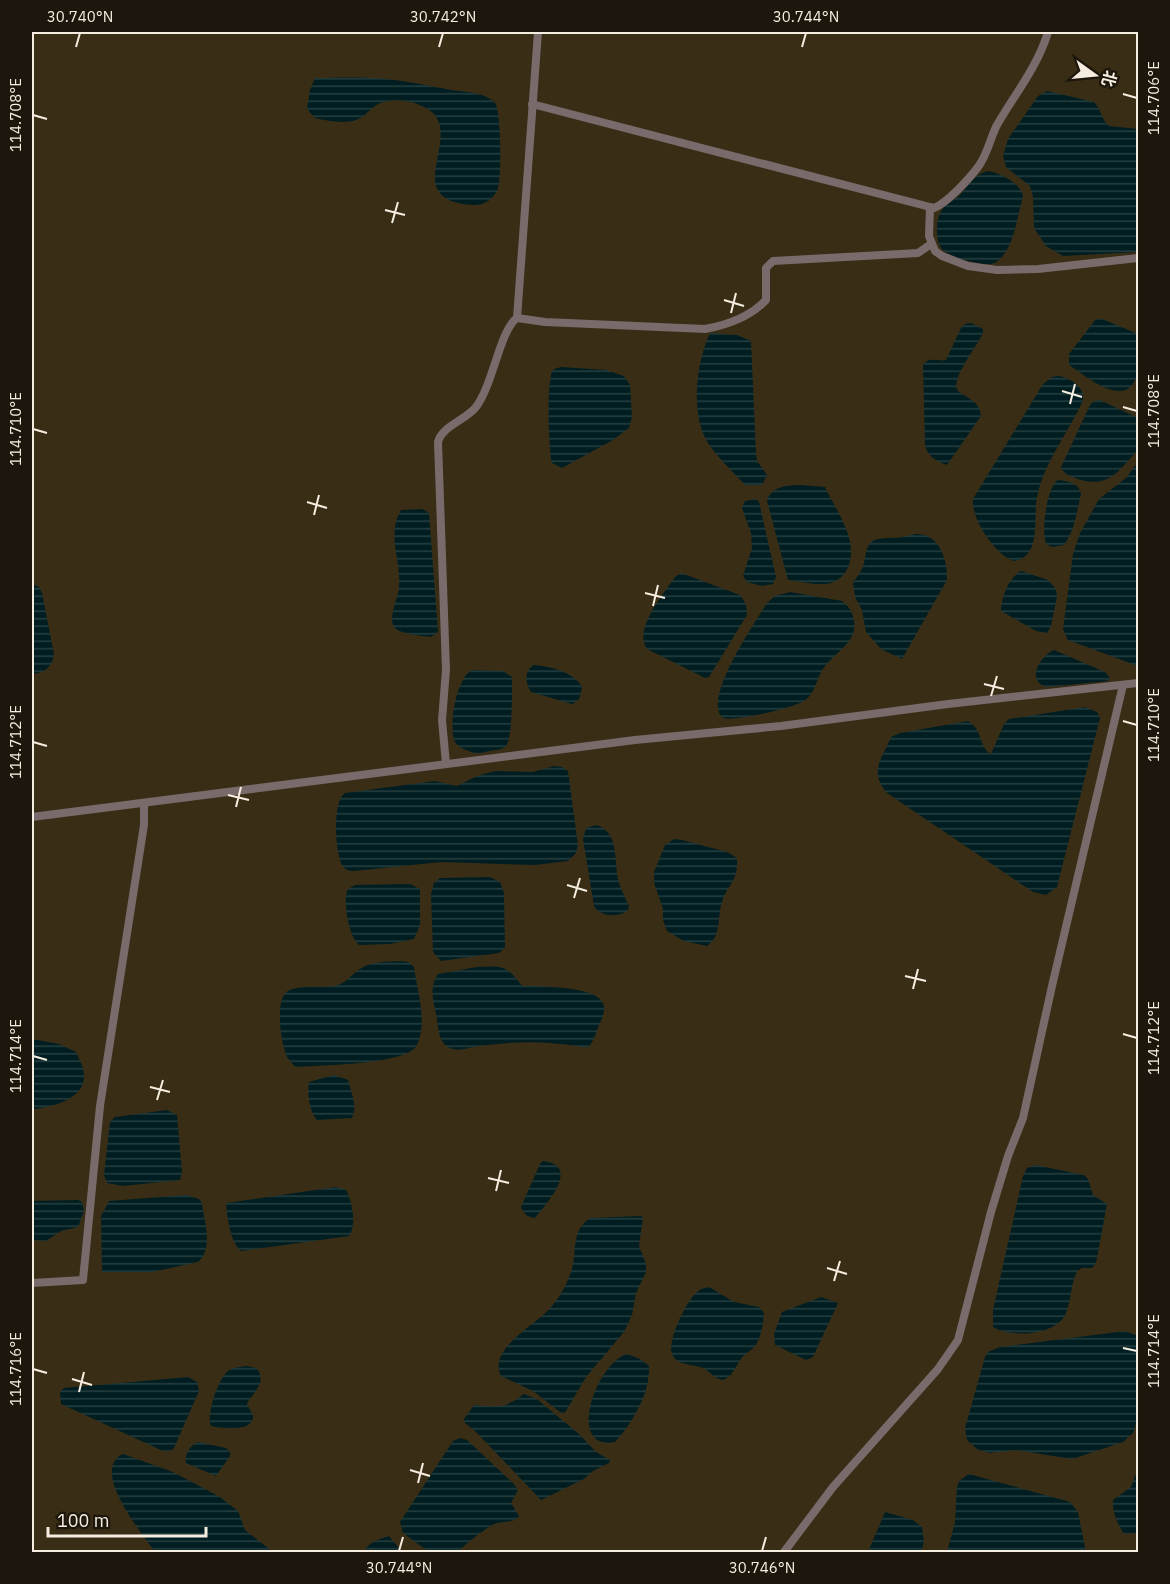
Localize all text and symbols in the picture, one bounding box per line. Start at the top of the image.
text: 30.740°N [47,7,113,26]
text: 30.742°N [410,7,476,26]
text: 30.744°N [773,7,839,26]
north arrow [1065,45,1125,105]
text: 114.706°E [1144,61,1163,135]
text: 北 [1098,69,1121,89]
text: 114.708°E [6,78,25,152]
text: 114.708°E [1144,374,1163,448]
text: 114.710°E [6,392,25,466]
text: 114.710°E [1144,688,1163,762]
text: 114.712°E [6,705,25,779]
text: 114.712°E [1144,1001,1163,1075]
text: 114.714°E [6,1019,25,1093]
text: 114.714°E [1144,1314,1163,1388]
text: 114.716°E [6,1332,25,1406]
scale bar [48,1500,206,1538]
text: 100 m [57,1509,109,1532]
text: 30.744°N [366,1558,432,1577]
text: 30.746°N [729,1558,795,1577]

